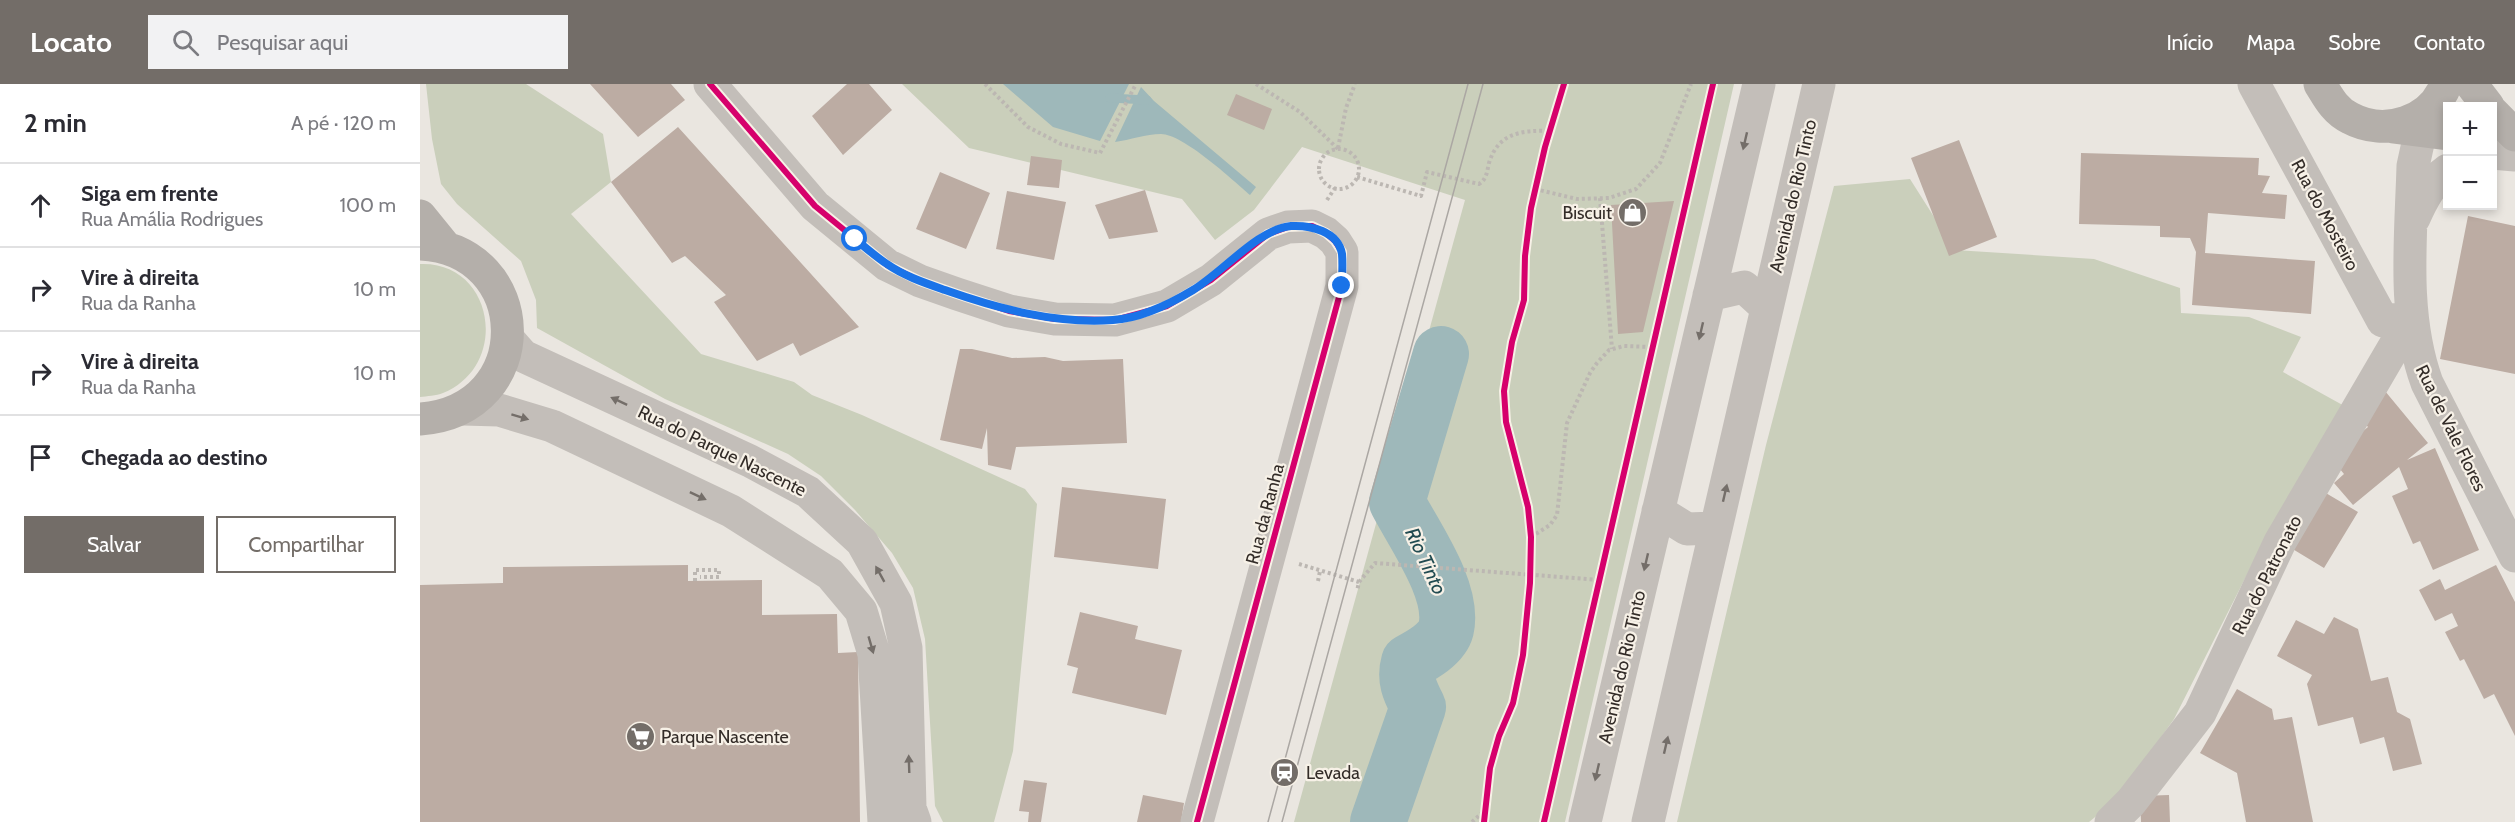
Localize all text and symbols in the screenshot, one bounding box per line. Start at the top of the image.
search box [148,15,568,69]
text: Locato [30,25,112,59]
icon: search [169,26,202,59]
text: Pesquisar aqui [217,29,349,56]
text: Início [2166,30,2213,55]
text: Mapa [2246,30,2295,55]
text: Sobre [2328,30,2381,55]
text: Contato [2414,30,2485,55]
map controls [2443,102,2497,210]
button: + [2443,102,2497,156]
text: 2 min [24,107,87,139]
text: A pé · 120 m [291,111,396,135]
street label: Avenida do Rio Tinto [1765,117,1821,275]
one-way arrow [1740,132,1750,150]
street label: Rua do Mosteiro [2286,156,2364,274]
button: − [2443,156,2497,210]
text: Siga em frente [81,180,218,207]
icon: ahead [24,189,57,222]
text: 100 m [340,193,396,217]
shop icon: Biscuit [1617,197,1649,229]
place label: Biscuit [1563,202,1612,224]
text: Rua Amália Rodrigues [81,207,263,231]
route start [841,225,867,251]
text: Vire à direita [81,264,199,291]
route end [1328,272,1354,298]
icon: right [24,273,57,306]
text: 10 m [353,277,396,301]
text: Rua da Ranha [81,291,196,315]
one-way arrow [1695,322,1705,340]
text: Vire à direita [81,348,199,375]
icon: right [24,357,57,390]
text: 10 m [353,361,396,385]
street label: Rua de Vale Flores [2411,361,2491,495]
text: Rua da Ranha [81,375,196,399]
one-way arrow [610,396,627,405]
street label: Rua do Parque Nascente [634,401,810,501]
one-way arrow [511,413,529,422]
icon: arrive [24,441,57,474]
text: Chegada ao destino [81,444,267,471]
street label: Rua da Ranha [1241,461,1289,567]
one-way arrow [1720,484,1730,502]
one-way arrow [690,491,707,500]
street label: Rua do Patronato [2227,512,2307,638]
button: Salvar [24,516,204,573]
button: Compartilhar [216,516,396,573]
water label: Rio Tinto [1400,524,1452,598]
one-way arrow [1641,552,1651,571]
one-way arrow [875,566,885,583]
street label: Avenida do Rio Tinto [1594,588,1650,746]
one-way arrow [867,636,876,654]
supermarket icon: Parque Nascente [624,721,656,753]
place label: Parque Nascente [661,726,789,748]
one-way arrow [1662,735,1672,754]
one-way arrow [904,755,914,774]
station icon: Levada [1269,757,1301,789]
place label: Levada [1306,762,1360,784]
one-way arrow [1592,763,1602,781]

